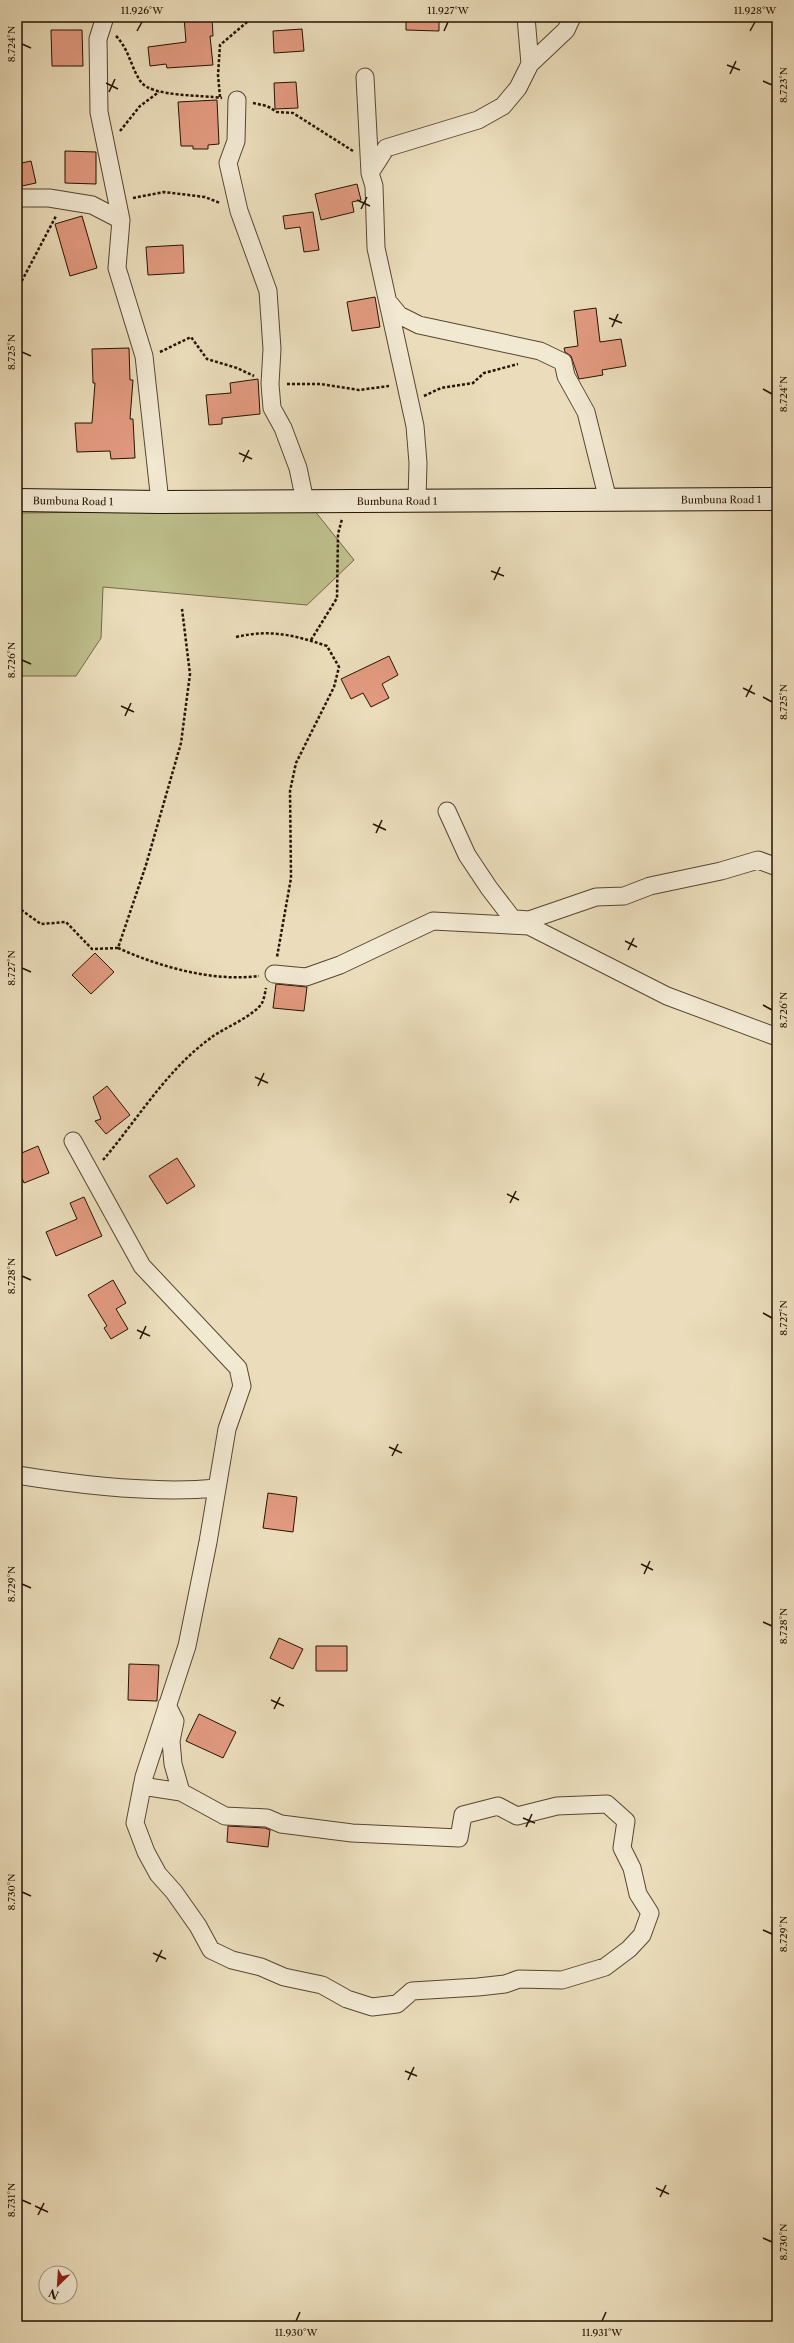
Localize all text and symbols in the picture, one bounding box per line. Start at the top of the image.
text: 11.926°W [121,4,164,17]
text: 11.927°W [427,4,470,17]
text: 11.928°W [734,4,777,17]
text: 8.724°N [5,26,18,62]
text: 8.723°N [777,67,790,103]
text: 8.725°N [5,334,18,370]
text: 8.724°N [777,376,790,412]
street label: Bumbuna Road 1 [681,493,762,506]
street label: Bumbuna Road 1 [33,494,114,508]
street label: Bumbuna Road 1 [357,494,438,508]
text: 8.726°N [5,642,18,678]
text: 8.725°N [777,684,790,720]
text: 8.727°N [5,950,18,986]
text: 8.726°N [777,992,790,1028]
text: 8.728°N [5,1258,18,1294]
text: 8.727°N [777,1300,790,1336]
text: 8.729°N [5,1566,18,1602]
text: 8.728°N [777,1608,790,1644]
text: 8.730°N [5,1874,18,1910]
text: 8.729°N [777,1916,790,1952]
text: 8.731°N [5,2183,18,2217]
text: 8.730°N [777,2224,790,2260]
north arrow [38,2265,78,2305]
text: N [46,2286,61,2302]
text: 11.930°W [275,2326,318,2339]
text: 11.931°W [582,2326,623,2339]

